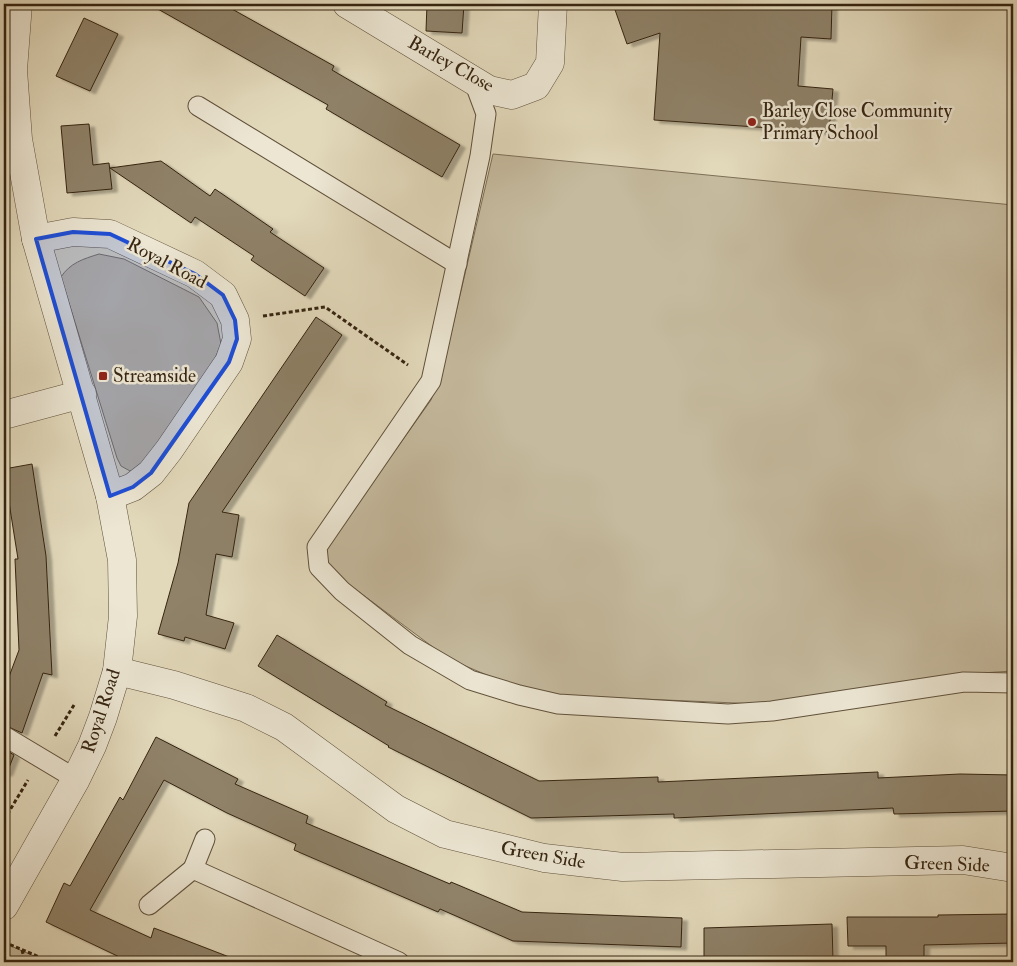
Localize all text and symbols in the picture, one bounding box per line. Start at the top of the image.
street label: Barley Close [404,31,498,97]
place label: Barley Close Community Primary School [762,99,953,145]
marker: Barley Close Community Primary School [746,116,758,128]
street label: Royal Road [123,232,212,294]
place label: Streamside [113,364,196,388]
marker: Streamside [97,370,109,382]
street label: Royal Road [76,665,126,756]
street label: Green Side [499,836,587,874]
street label: Green Side [904,851,990,877]

